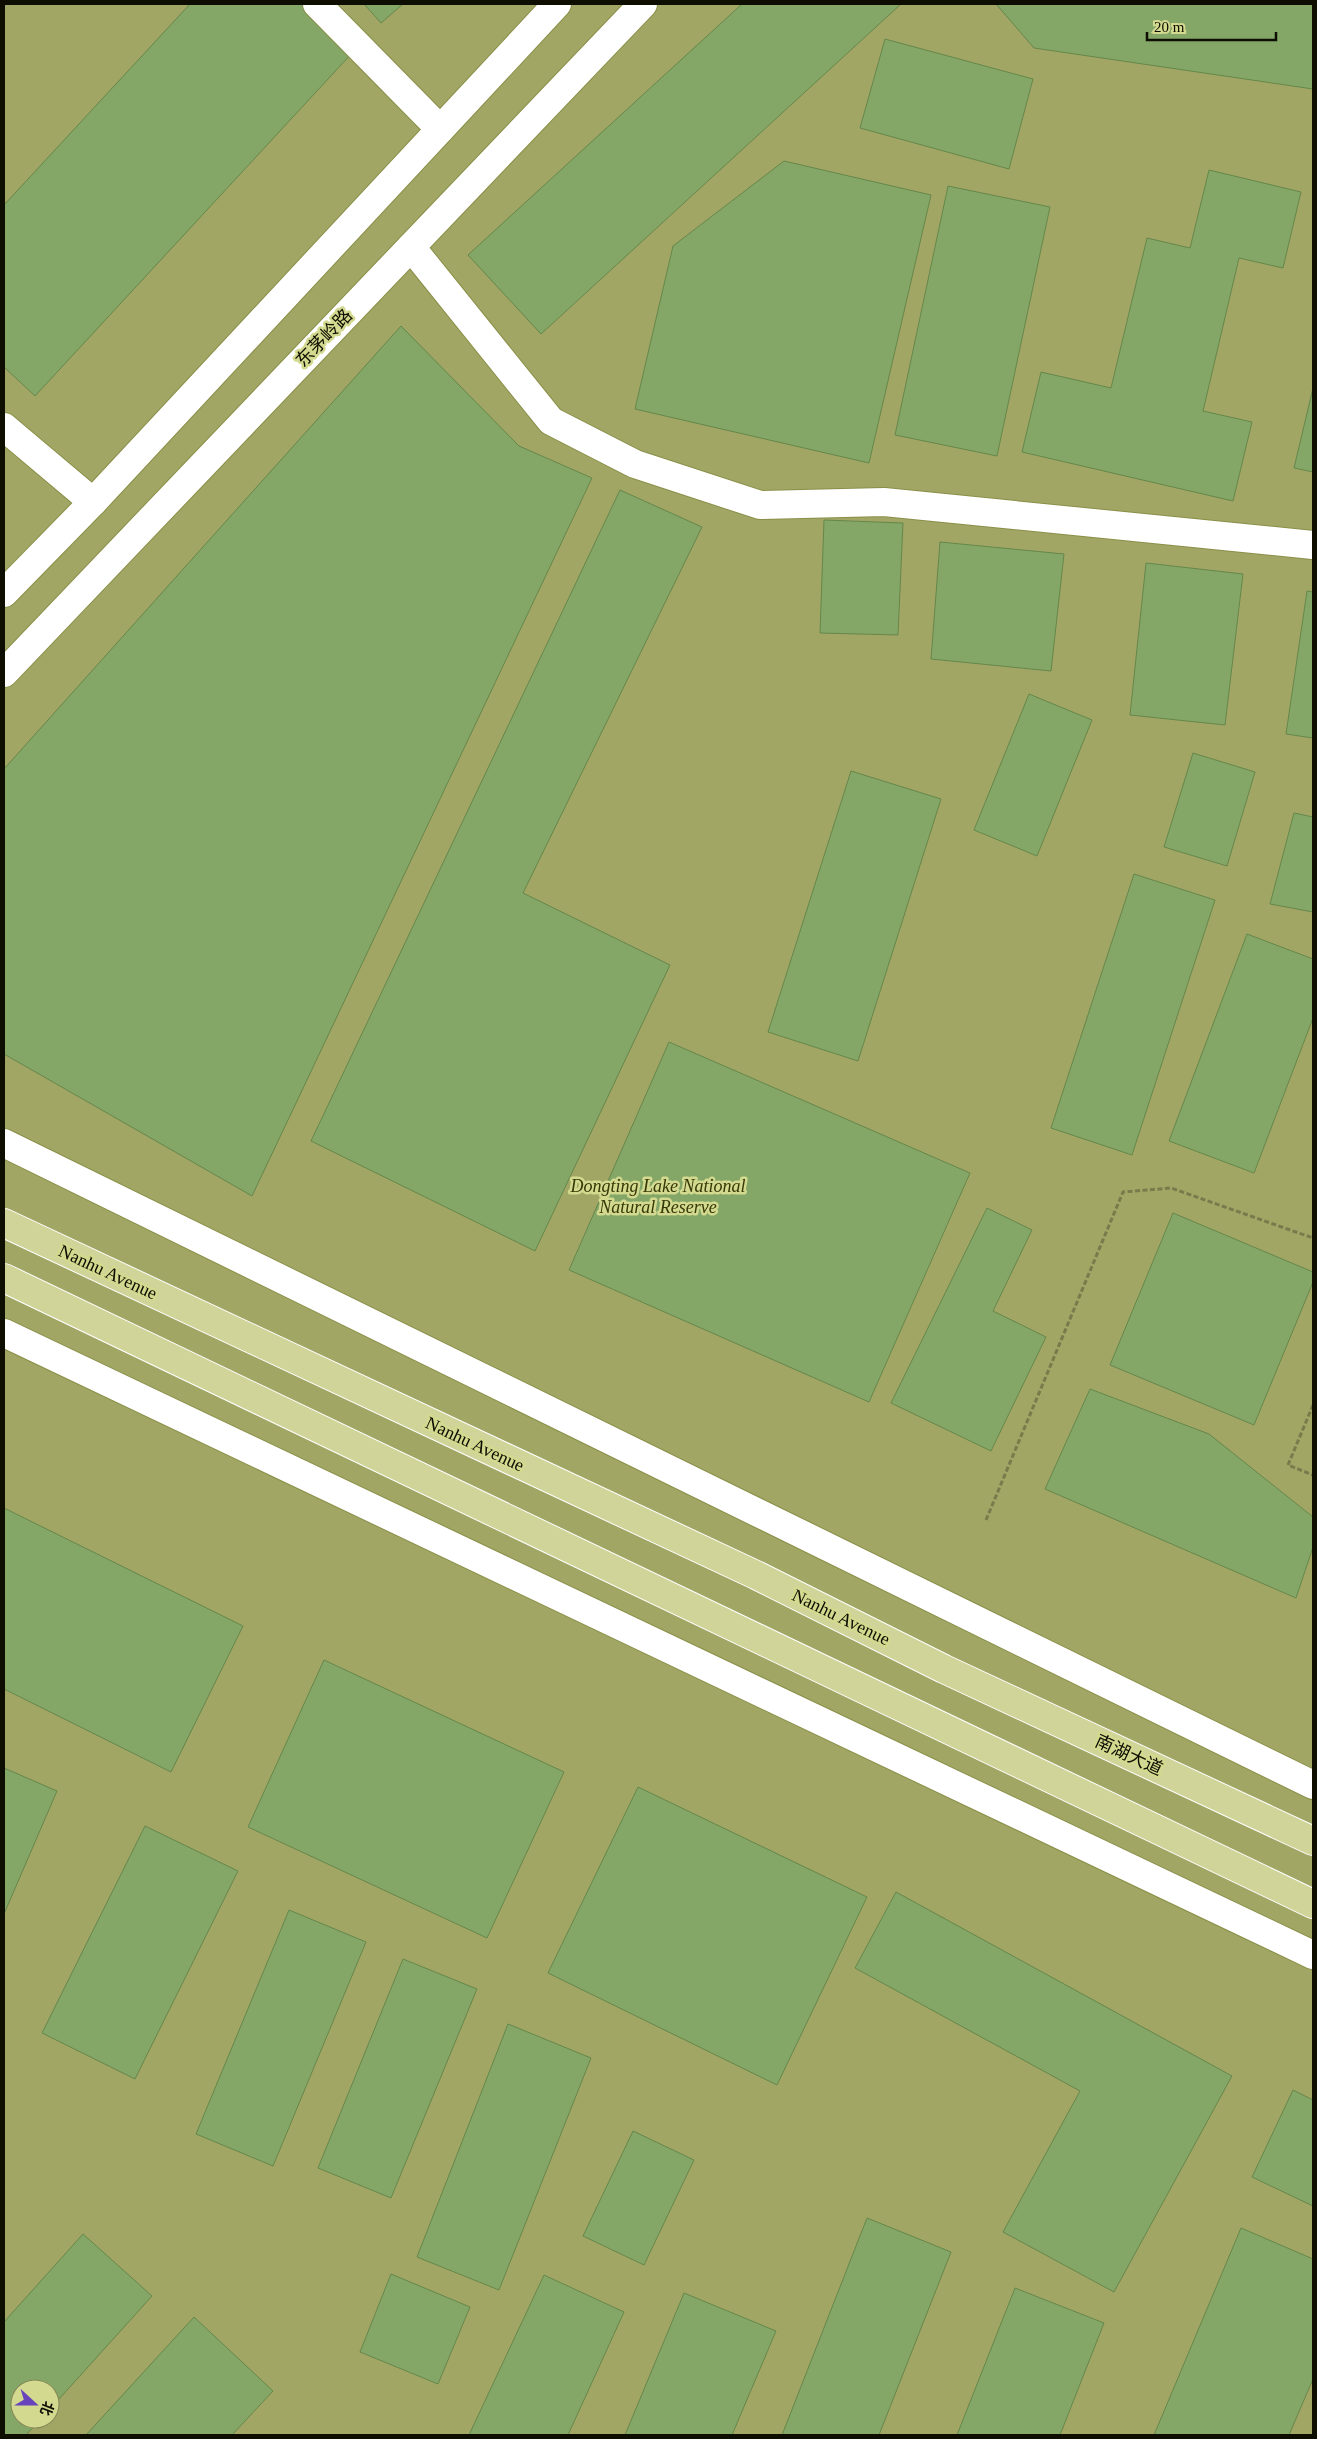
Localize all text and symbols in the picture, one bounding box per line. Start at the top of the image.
scale bar [1147,10,1276,42]
text: 20 m [1154,19,1185,35]
street label: 东茅岭路 [292,305,356,371]
park label: Dongting Lake National Natural Reserve [570,1176,746,1217]
street label: Nanhu Avenue [56,1241,160,1303]
street label: Nanhu Avenue [423,1413,527,1475]
street label: Nanhu Avenue [789,1585,893,1649]
street label: 南湖大道 [1092,1731,1166,1779]
north arrow [10,2379,60,2429]
text: 北 [37,2399,56,2418]

